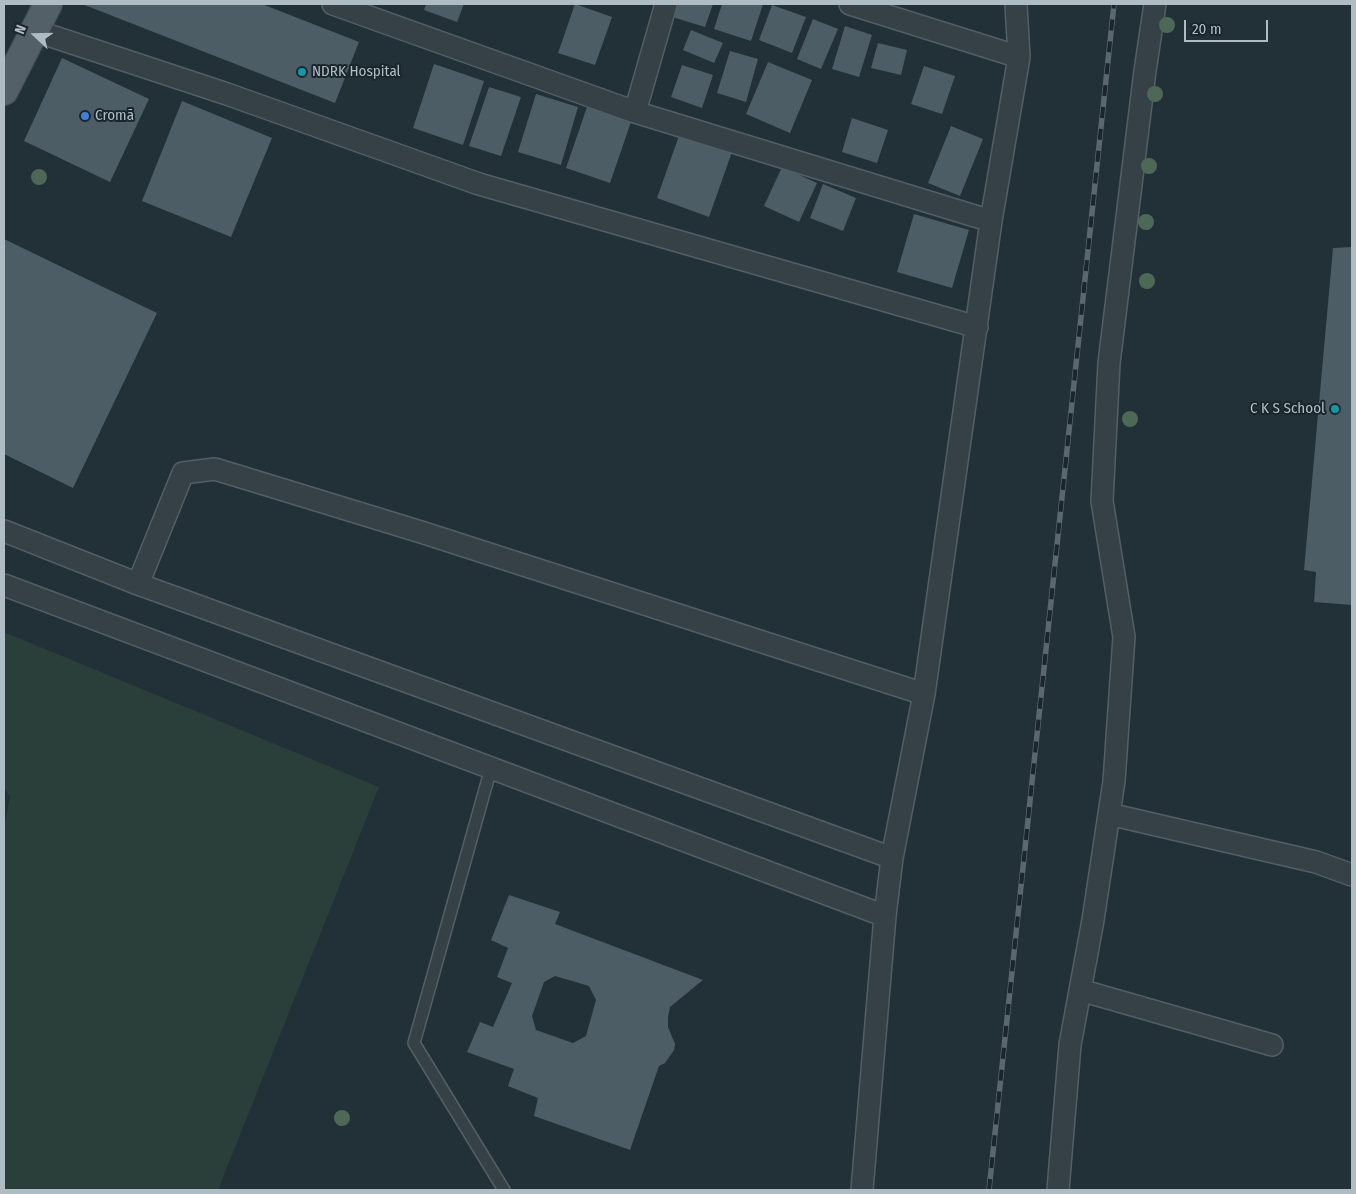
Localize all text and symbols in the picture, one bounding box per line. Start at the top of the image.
north arrow [10,10,60,60]
scale bar [1186,10,1270,42]
text: 20 m [1192,20,1222,38]
text: N [11,22,30,36]
place label: NDRK Hospital [312,63,401,81]
marker: NDRK Hospital [296,66,308,78]
place label: Cromā [95,107,134,125]
marker: Cromā [79,110,91,122]
place label: C K S School [1250,400,1325,418]
marker: C K S School [1329,403,1341,415]

